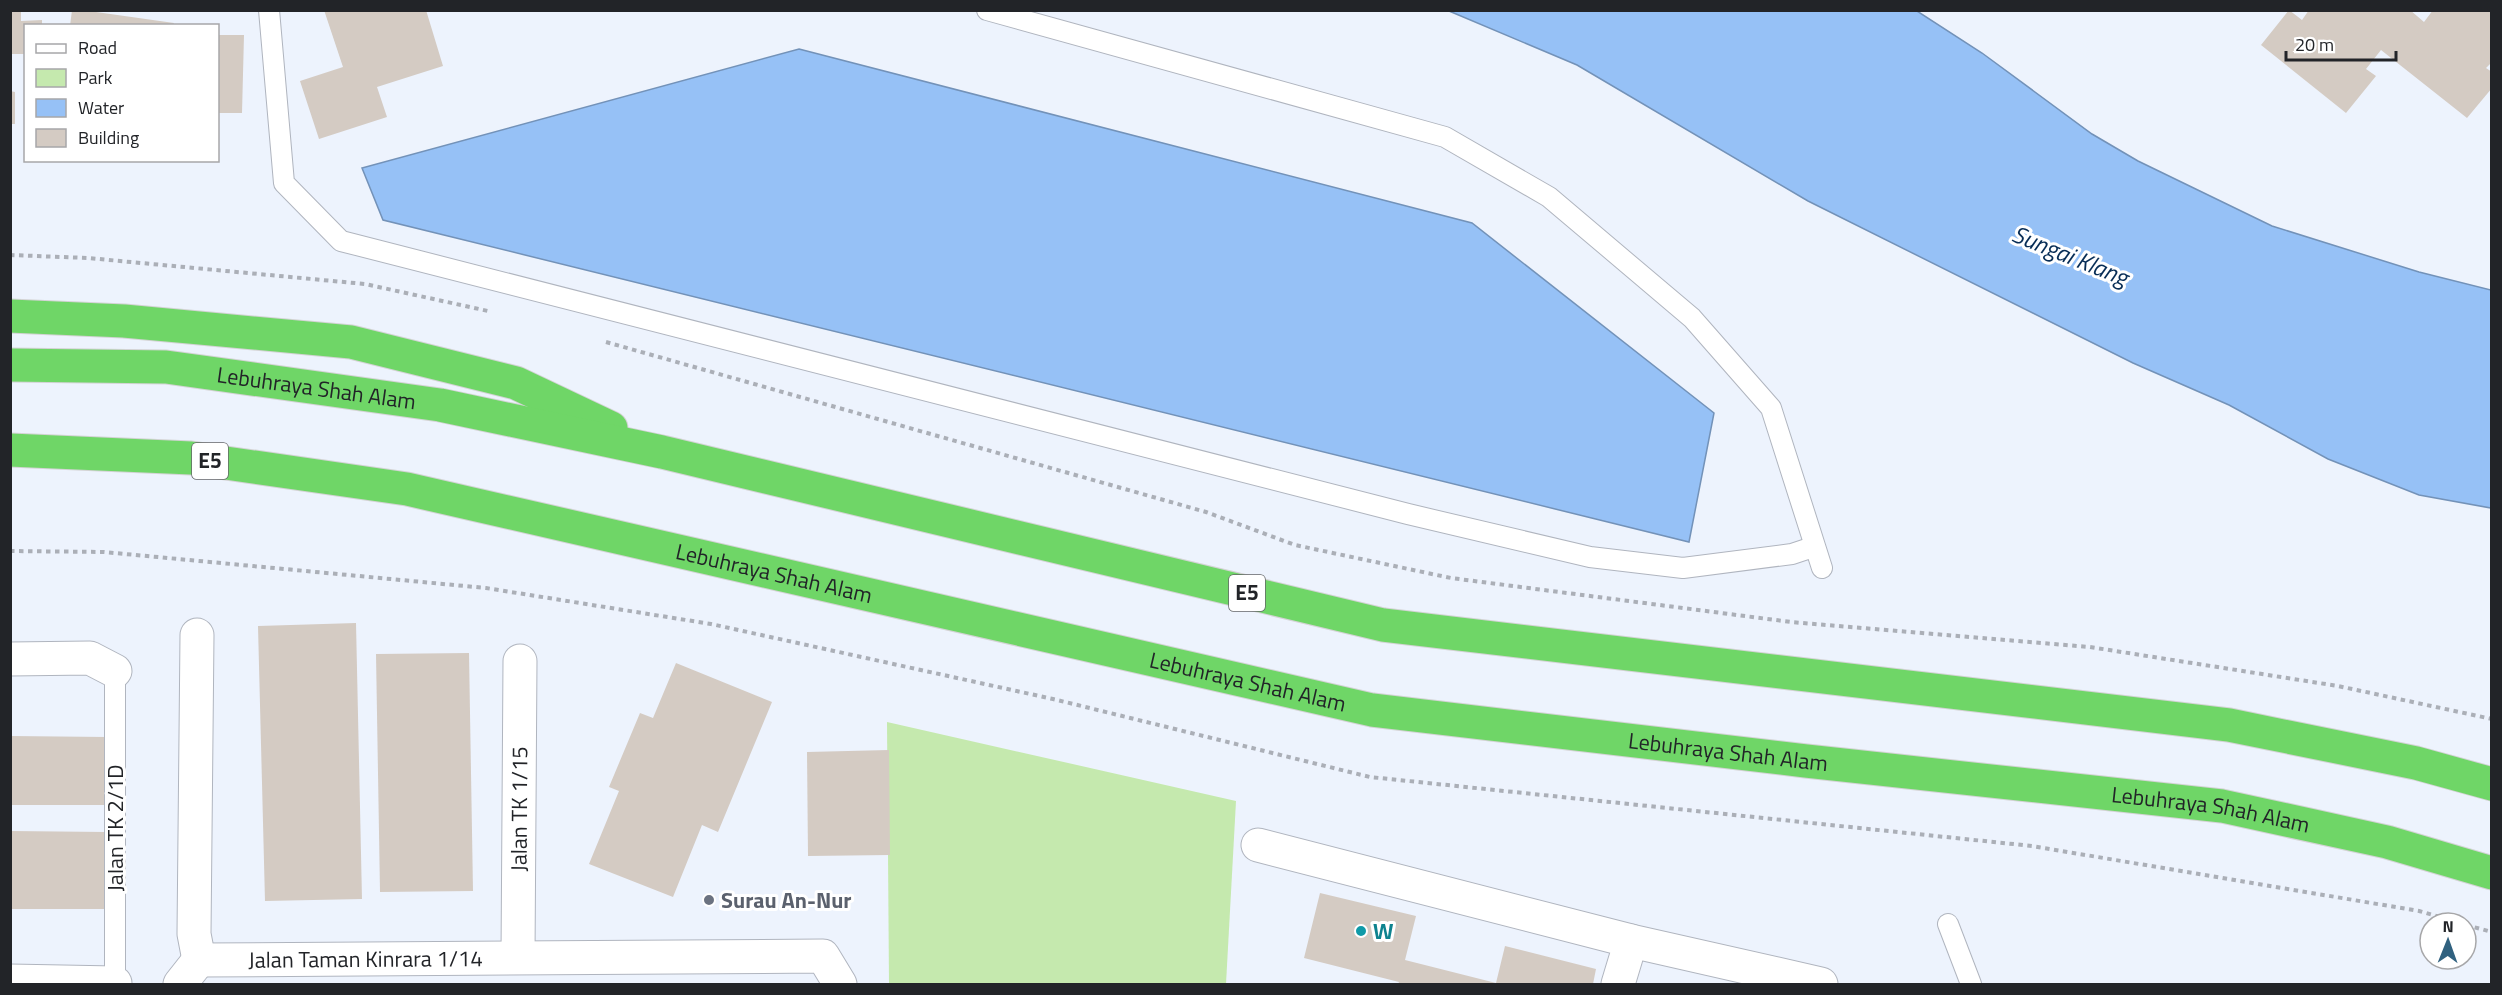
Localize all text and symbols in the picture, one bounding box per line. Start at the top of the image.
legend [24,24,219,162]
scale bar [2286,24,2396,62]
text: 20 m [2295,31,2334,58]
text: Road [78,34,117,61]
text: Park [78,64,113,91]
text: Water [78,94,124,121]
text: Building [78,124,139,151]
water label: Sungai Klang [2007,215,2136,296]
street label: Lebuhraya Shah Alam [215,357,418,418]
road number: E5 [192,443,228,479]
street label: Lebuhraya Shah Alam [673,534,876,612]
road number: E5 [1229,575,1265,611]
street label: Lebuhraya Shah Alam [1146,643,1349,721]
street label: Lebuhraya Shah Alam [1627,723,1830,780]
street label: Jalan TK 1/15 [502,746,536,872]
street label: Jalan TK 2/1D [98,765,132,891]
street label: Lebuhraya Shah Alam [2110,777,2313,842]
place label: Surau An-Nur [721,883,852,917]
marker: Surau An-Nur [702,893,716,907]
north arrow [2418,911,2478,971]
place label: W [1373,914,1394,948]
text: N [2443,914,2454,938]
marker: W [1354,924,1368,938]
street label: Jalan Taman Kinrara 1/14 [248,941,483,977]

